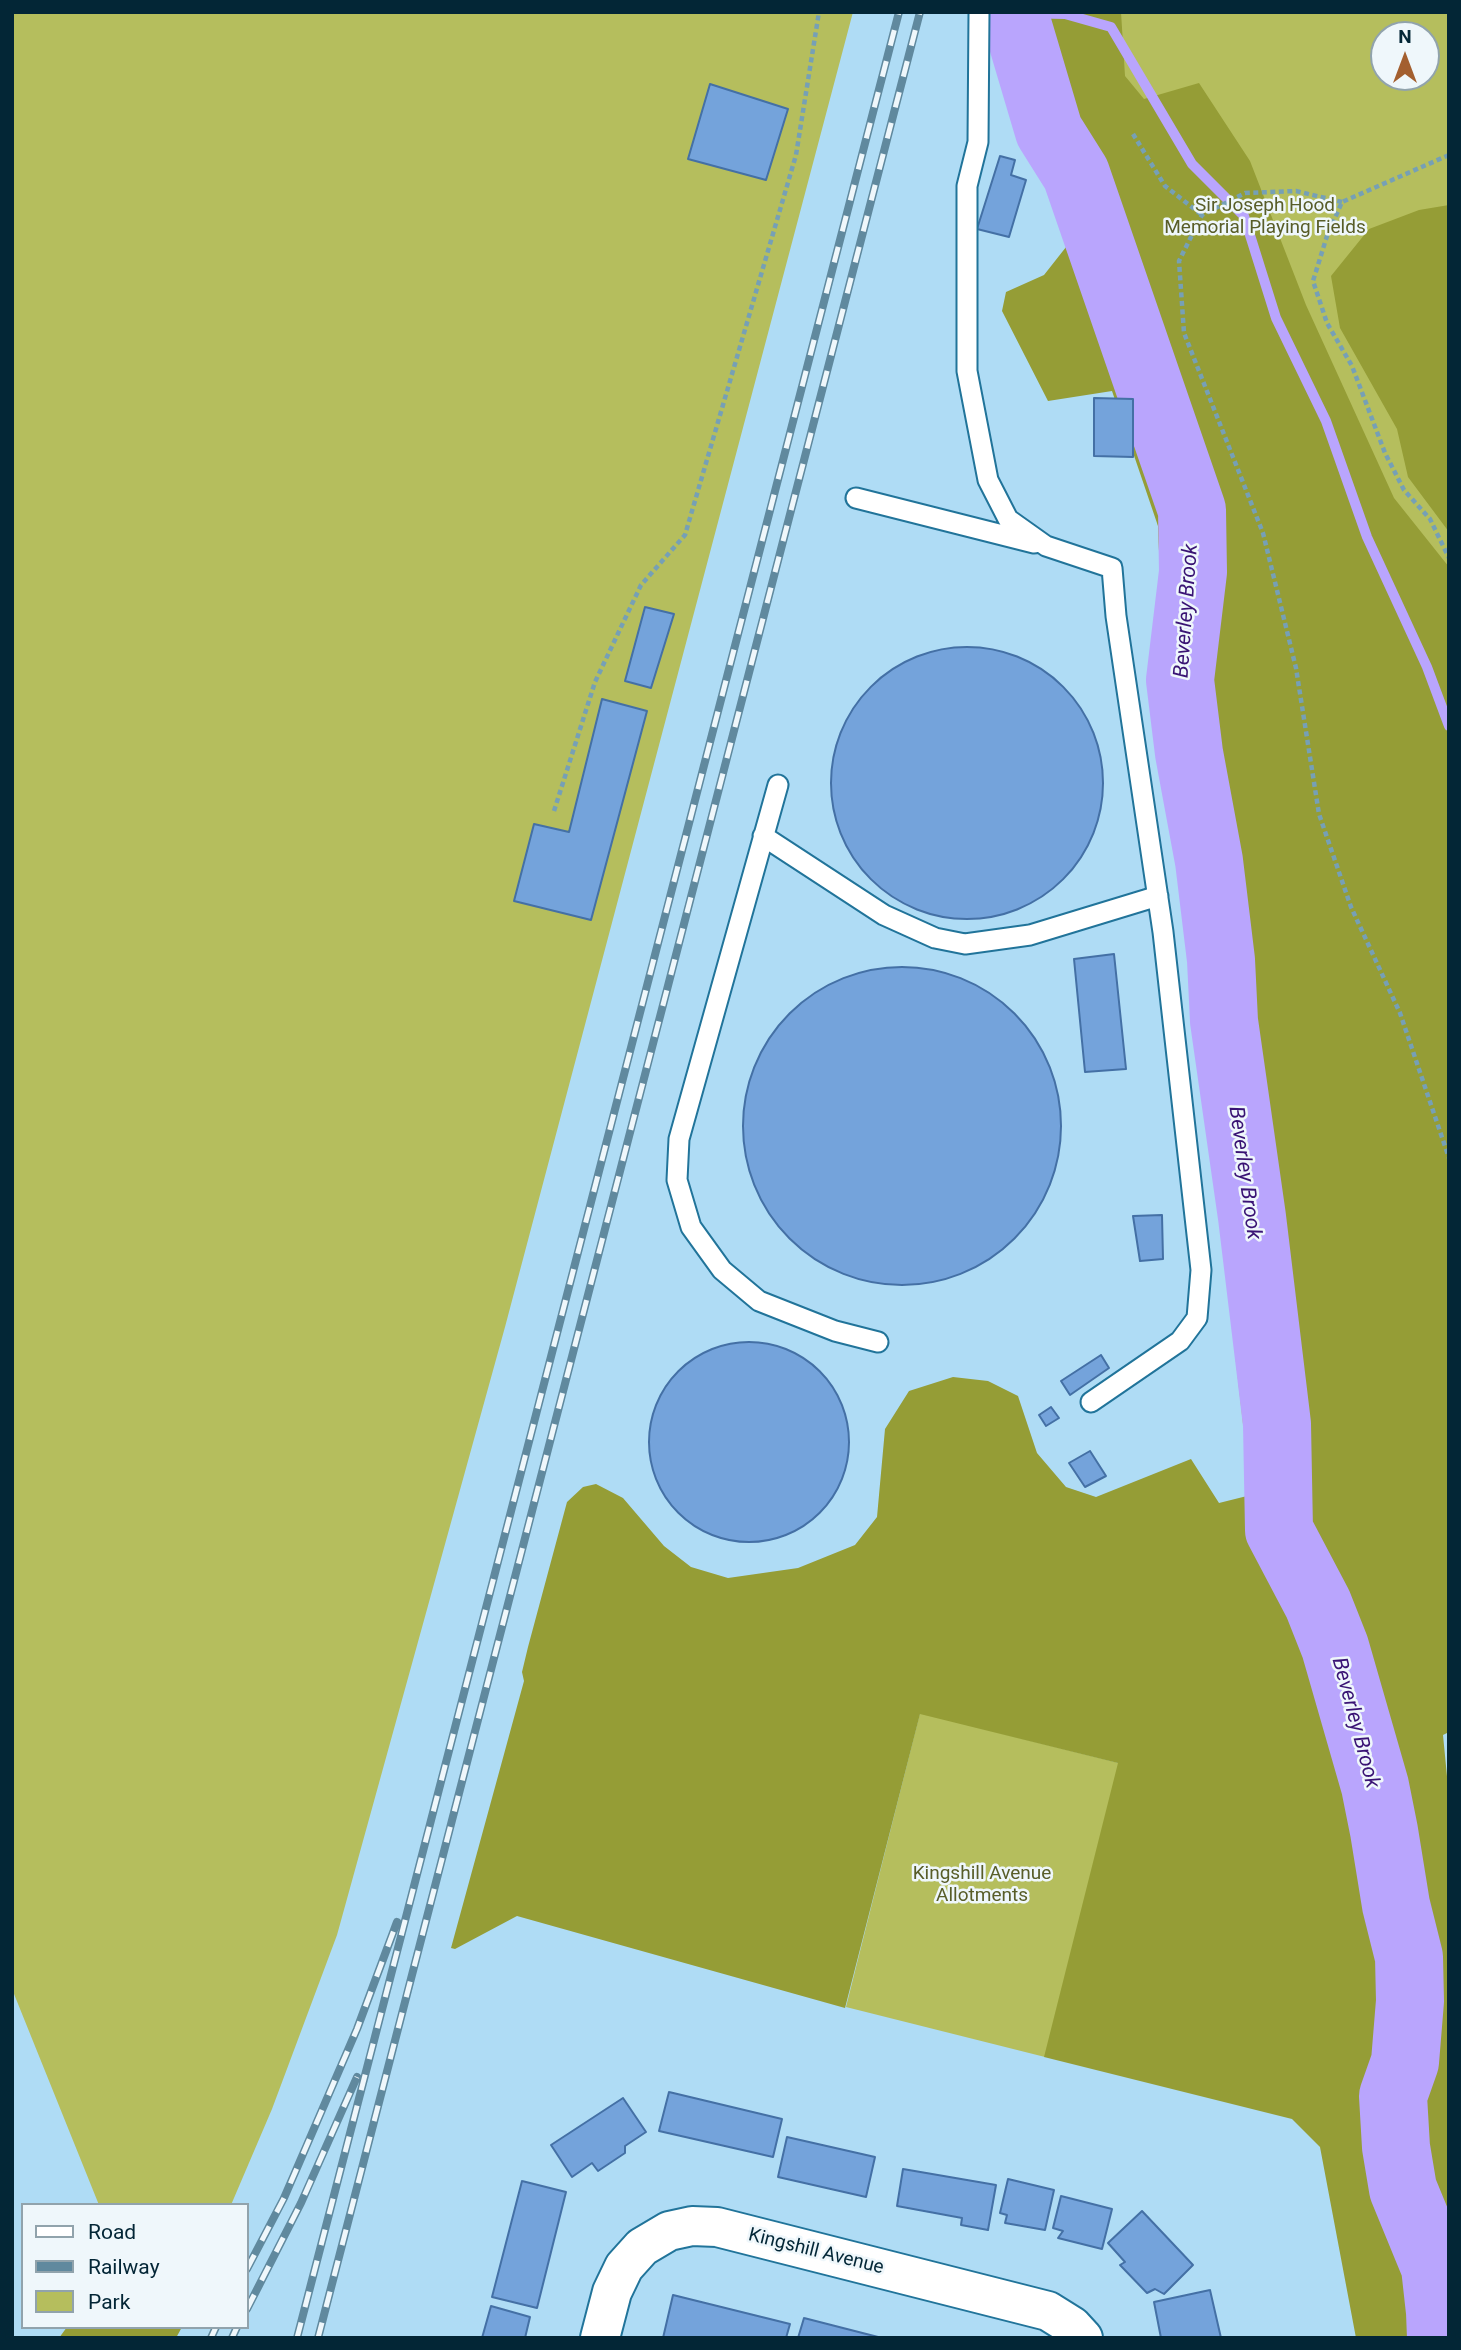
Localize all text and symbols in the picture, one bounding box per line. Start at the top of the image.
north arrow [1370,21,1440,91]
text: N [1398,25,1412,48]
park label: Sir Joseph Hood Memorial Playing Fields [1164,195,1366,239]
water label: Beverley Brook [1170,543,1204,679]
water label: Beverley Brook [1222,1105,1266,1241]
water label: Beverley Brook [1325,1655,1385,1791]
park label: Kingshill Avenue Allotments [913,1863,1051,1907]
legend [21,2203,248,2329]
text: Road [88,2220,136,2244]
street label: Kingshill Avenue [746,2224,886,2280]
text: Railway [88,2255,160,2279]
text: Park [88,2290,130,2314]

